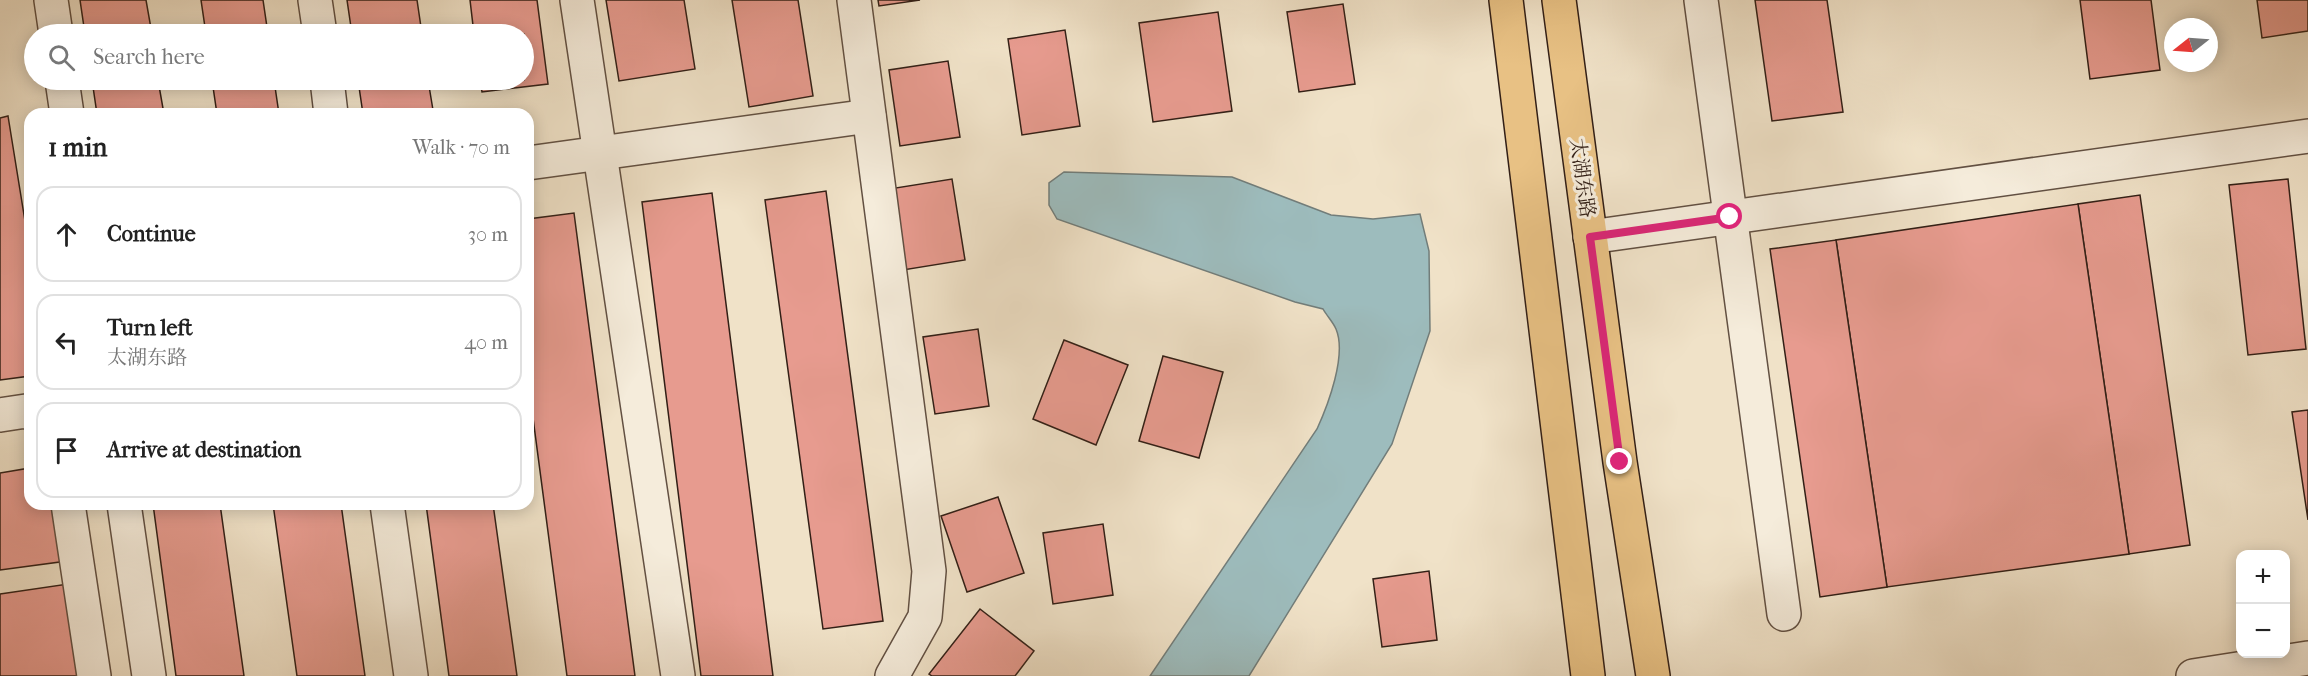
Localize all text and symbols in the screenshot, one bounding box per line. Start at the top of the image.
north arrow [2164,18,2218,72]
search box [24,24,534,90]
icon: search [45,41,78,74]
text: Search here [93,44,205,70]
text: 1 min [48,132,107,163]
text: Walk · 70 m [413,136,510,159]
street label: 太湖东路 [1566,137,1599,219]
route start [1716,203,1742,229]
icon: ahead [50,218,83,251]
text: Continue [107,221,196,247]
text: 30 m [468,223,508,246]
text: Turn left [107,315,193,341]
icon: left [50,326,83,359]
text: 40 m [464,331,508,354]
text: 太湖东路 [107,346,187,369]
icon: arrive [50,434,83,467]
text: Arrive at destination [107,437,301,463]
route end [1606,448,1632,474]
map controls [2236,550,2290,658]
button: + [2236,550,2290,604]
button: − [2236,604,2290,658]

